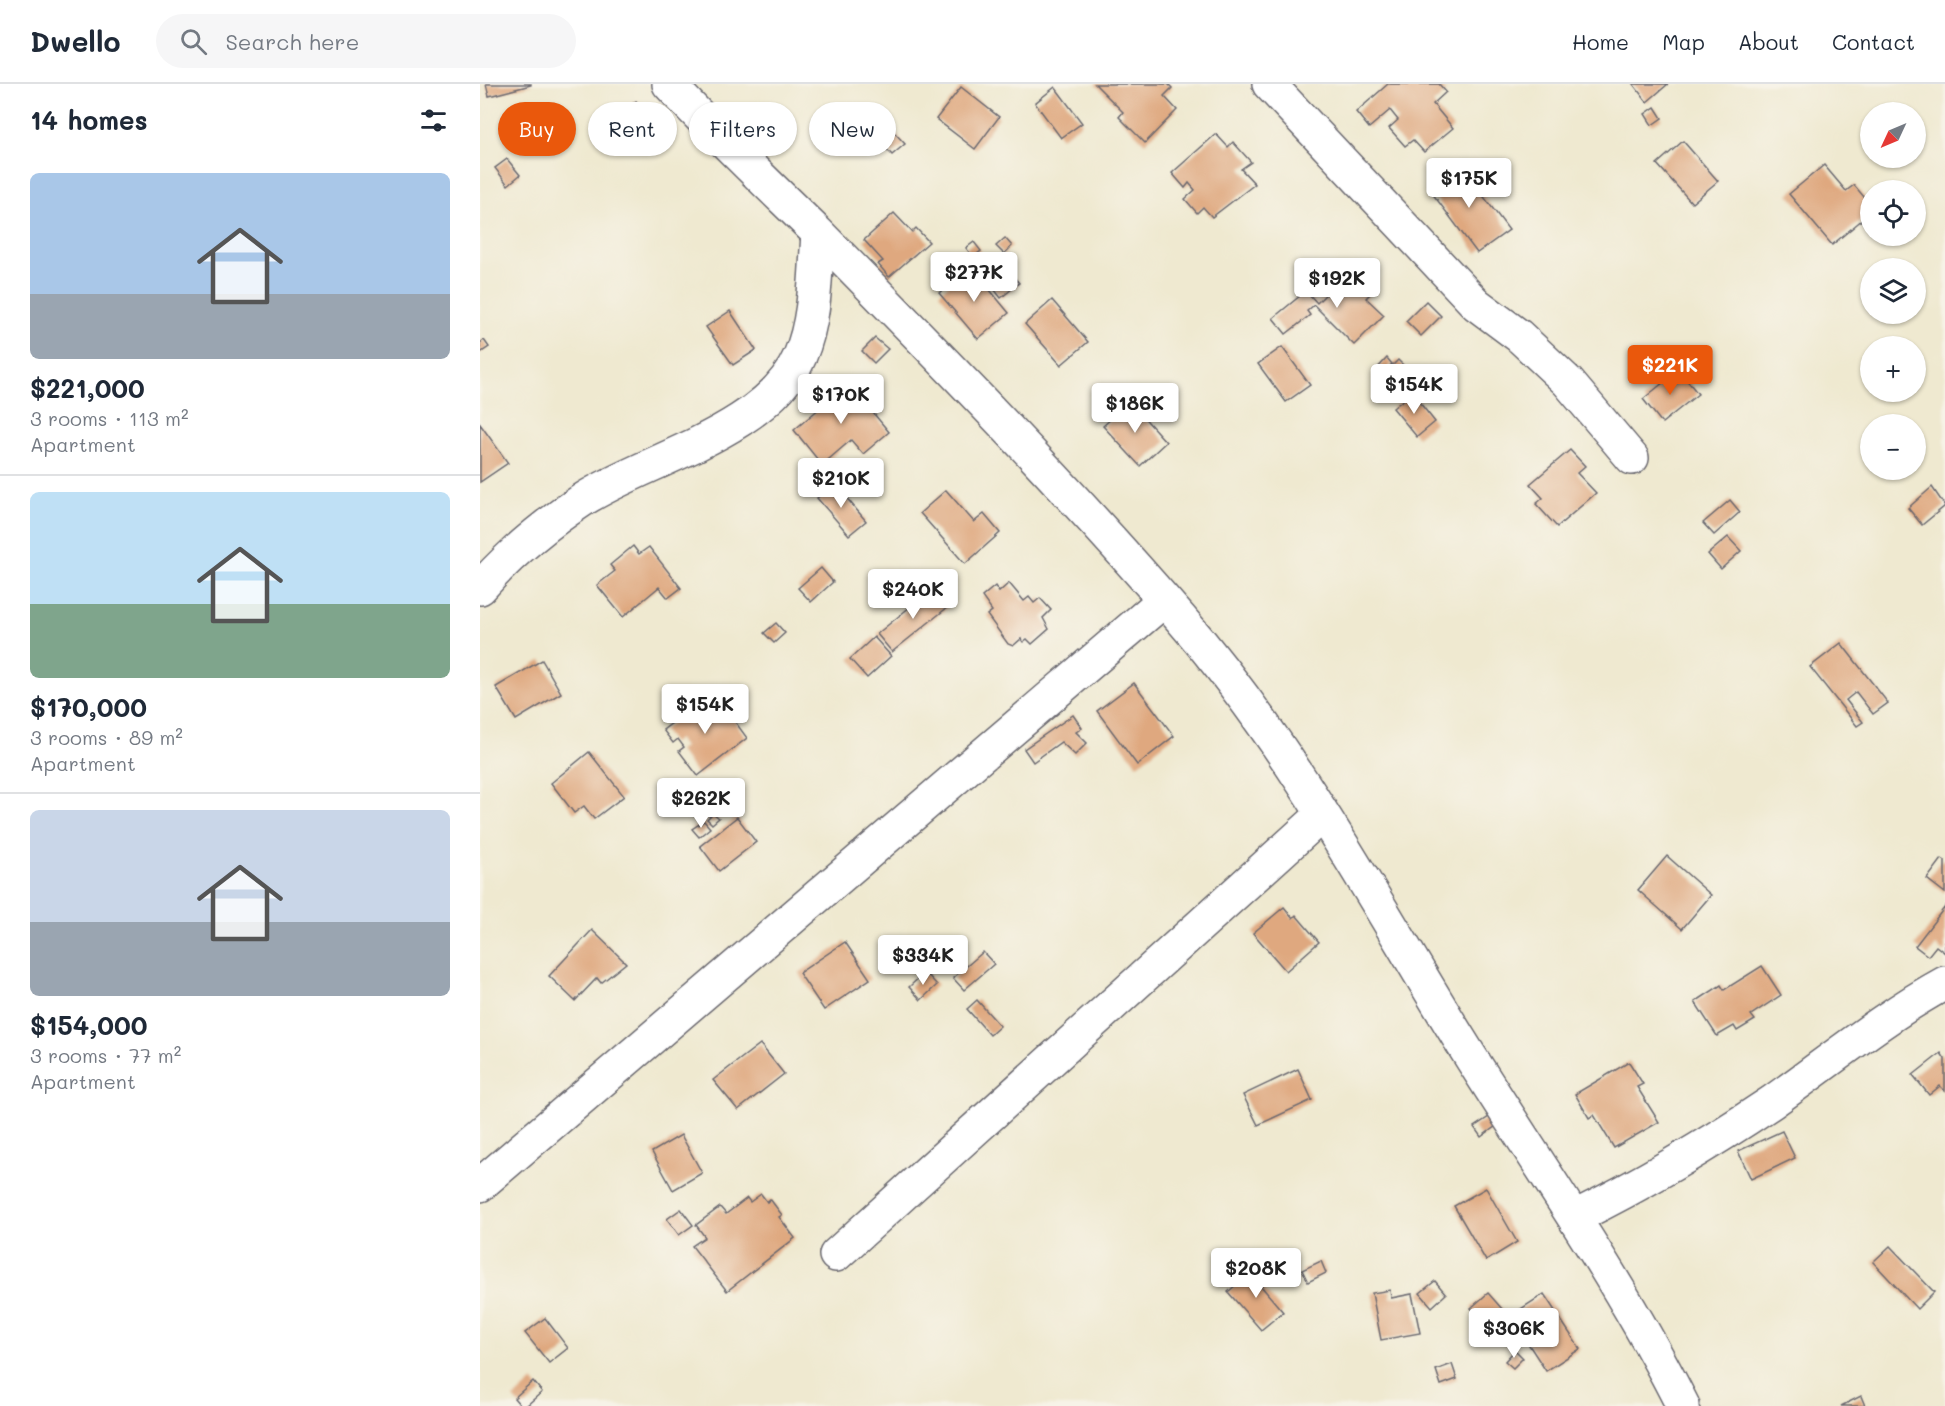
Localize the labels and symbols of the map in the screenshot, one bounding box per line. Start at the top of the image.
north arrow [1860,102,1926,168]
pin: $175K [1427,158,1511,209]
pin: $277K [932,252,1016,303]
pin: $192K [1295,258,1379,309]
pin: $221K [1628,345,1712,396]
pin: $154K [1372,364,1456,415]
pin: $170K [799,374,883,425]
pin: $186K [1093,383,1177,434]
pin: $210K [799,458,883,509]
pin: $240K [871,569,955,620]
pin: $154K [663,684,747,735]
pin: $262K [659,778,743,829]
pin: $334K [881,935,965,986]
pin: $208K [1214,1248,1298,1299]
pin: $306K [1472,1308,1556,1359]

